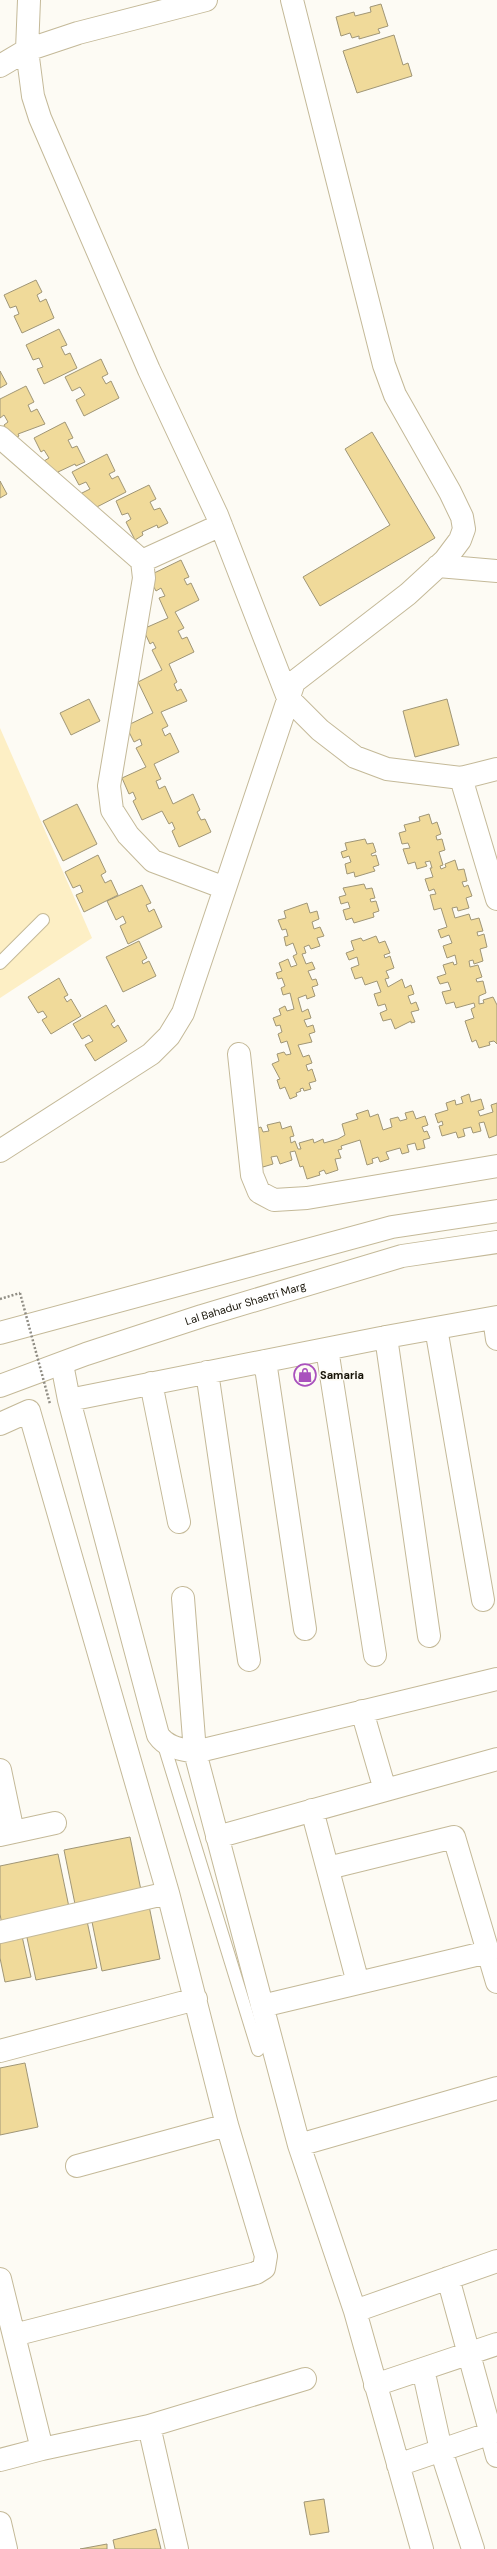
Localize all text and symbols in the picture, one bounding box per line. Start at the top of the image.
street label: Lal Bahadur Shastri Marg [183,1278,307,1328]
shop icon: Samaria [292,1362,318,1388]
place label: Samaria [320,1368,364,1382]

